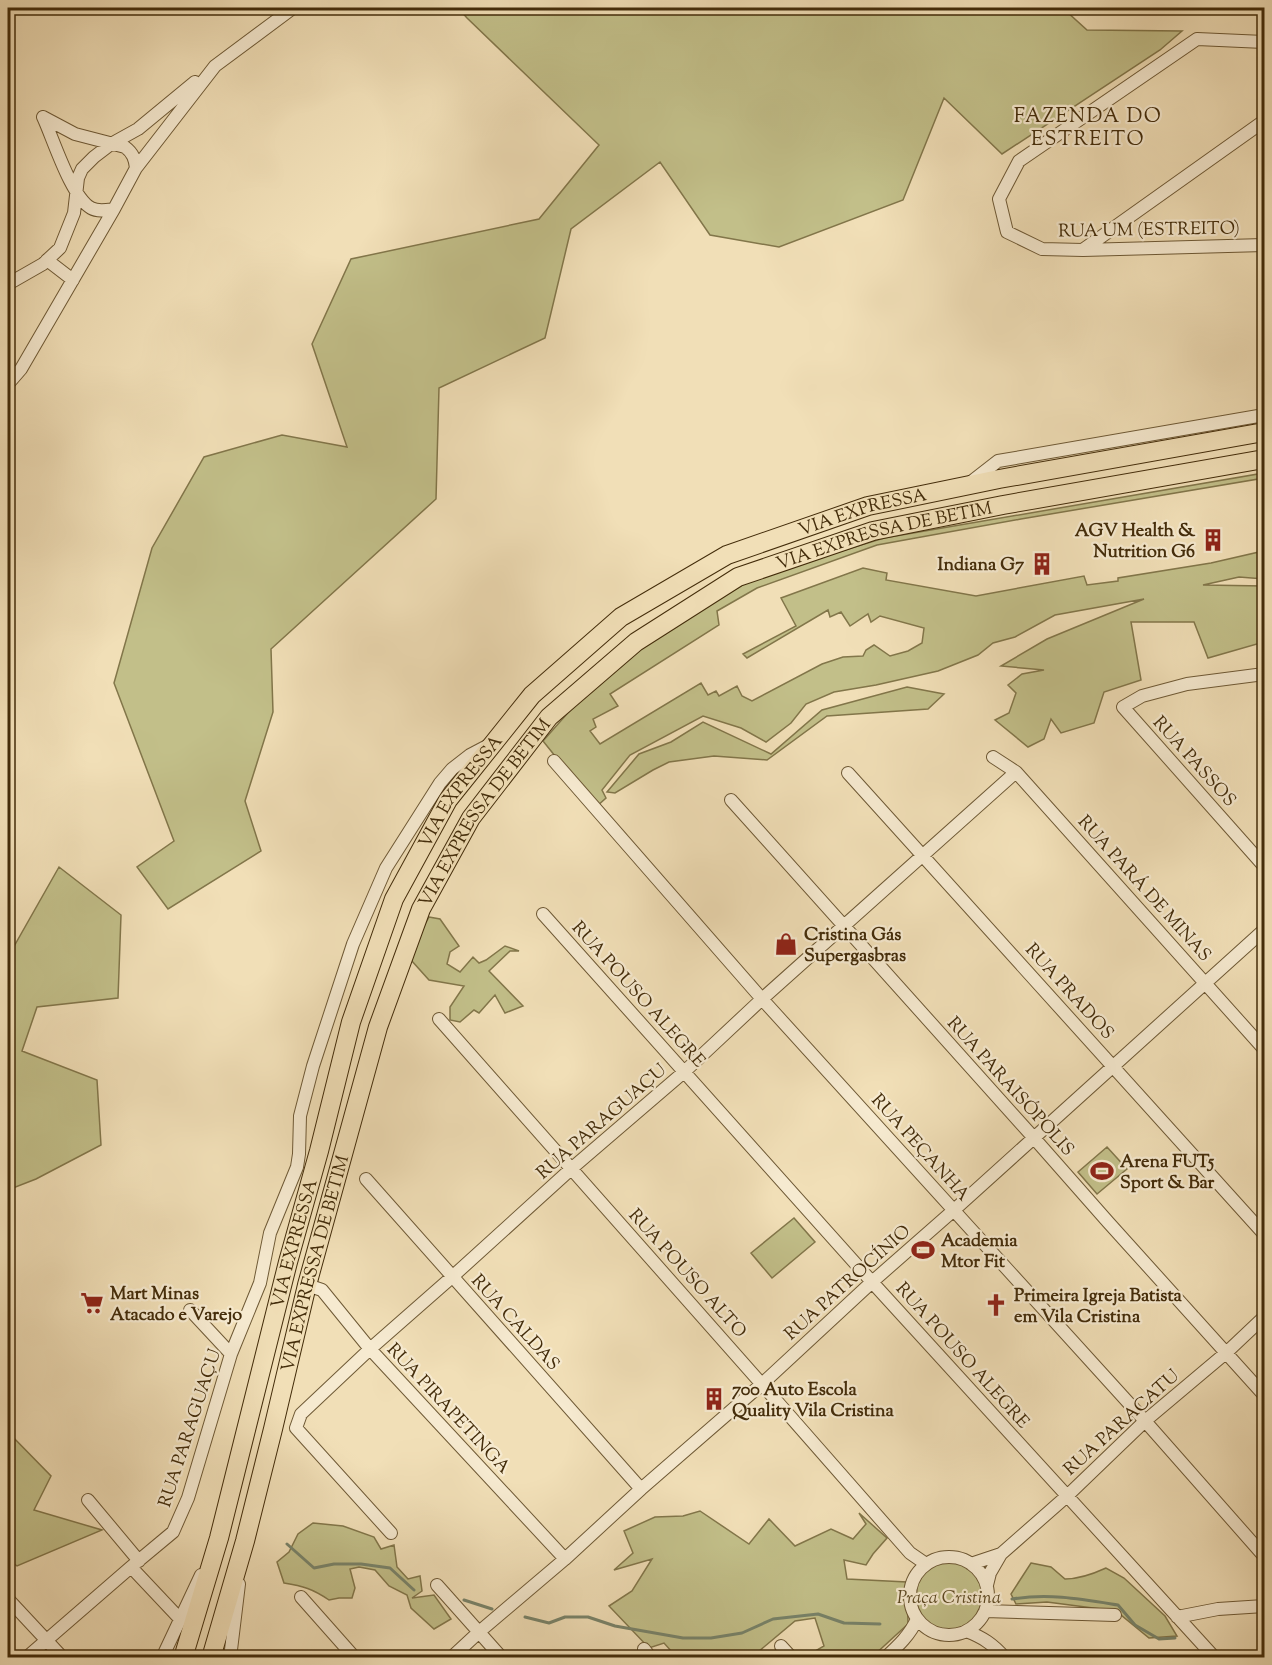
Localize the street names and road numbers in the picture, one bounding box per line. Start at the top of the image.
street label: RUA UM (ESTREITO) [1058,216,1240,246]
street label: VIA EXPRESSA [795,483,930,544]
street label: VIA EXPRESSA DE BETIM [773,496,995,578]
street label: RUA PASSOS [1146,711,1241,814]
street label: VIA EXPRESSA DE BETIM [413,713,558,913]
street label: VIA EXPRESSA [413,730,510,853]
street label: RUA PARÁ DE MINAS [1071,810,1216,968]
street label: RUA POUSO ALEGRE [565,916,710,1074]
street label: RUA PRADOS [1018,938,1119,1046]
street label: RUA PARAISÓPOLIS [940,1011,1080,1163]
street label: RUA PARAGUAÇU [532,1058,673,1186]
street label: RUA PEÇANHA [864,1089,975,1208]
street label: VIA EXPRESSA DE BETIM [276,1152,357,1375]
street label: VIA EXPRESSA [266,1176,326,1311]
street label: RUA POUSO ALTO [621,1204,752,1345]
street label: RUA PATROCÍNIO [779,1220,917,1347]
street label: RUA CALDAS [464,1269,565,1377]
street label: RUA POUSO ALEGRE [889,1277,1034,1435]
street label: RUA PIRAPETINGA [380,1338,516,1481]
street label: RUA PARAGUAÇU [153,1346,229,1511]
street label: RUA PARACATU [1059,1364,1186,1483]

